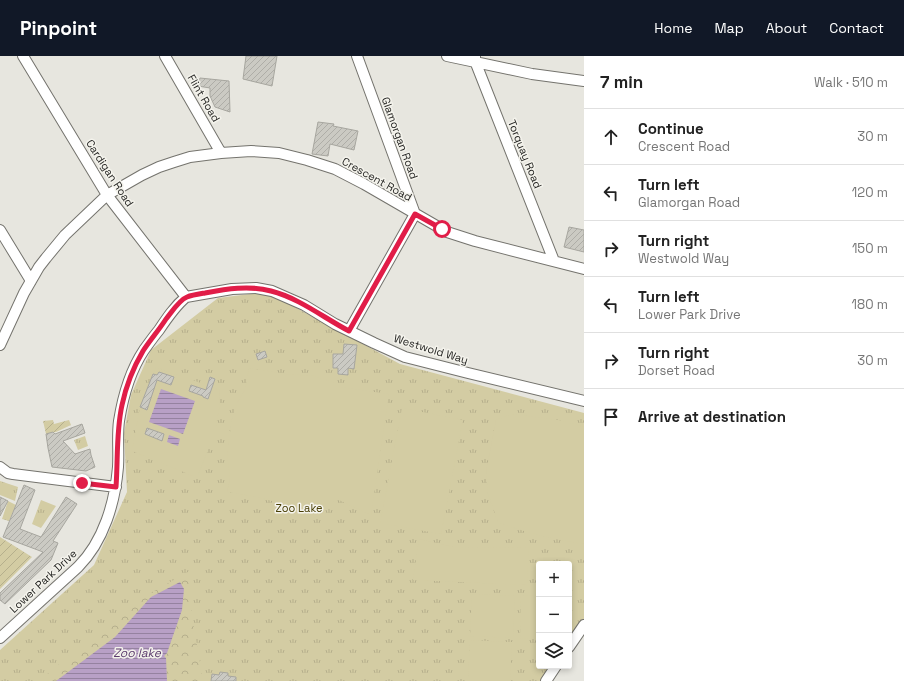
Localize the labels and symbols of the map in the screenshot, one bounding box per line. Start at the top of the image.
street label: Flint Road [185,72,223,124]
street label: Glamorgan Road [379,95,421,181]
street label: Torquay Road [505,118,545,190]
street label: Cardigan Road [83,137,137,209]
street label: Crescent Road [340,154,414,204]
route start [433,220,451,238]
street label: Westwold Way [392,331,470,367]
route end [73,474,91,492]
park label: Zoo Lake [275,501,323,515]
street label: Lower Park Drive [6,546,80,616]
water label: Zoo lake [113,645,162,661]

